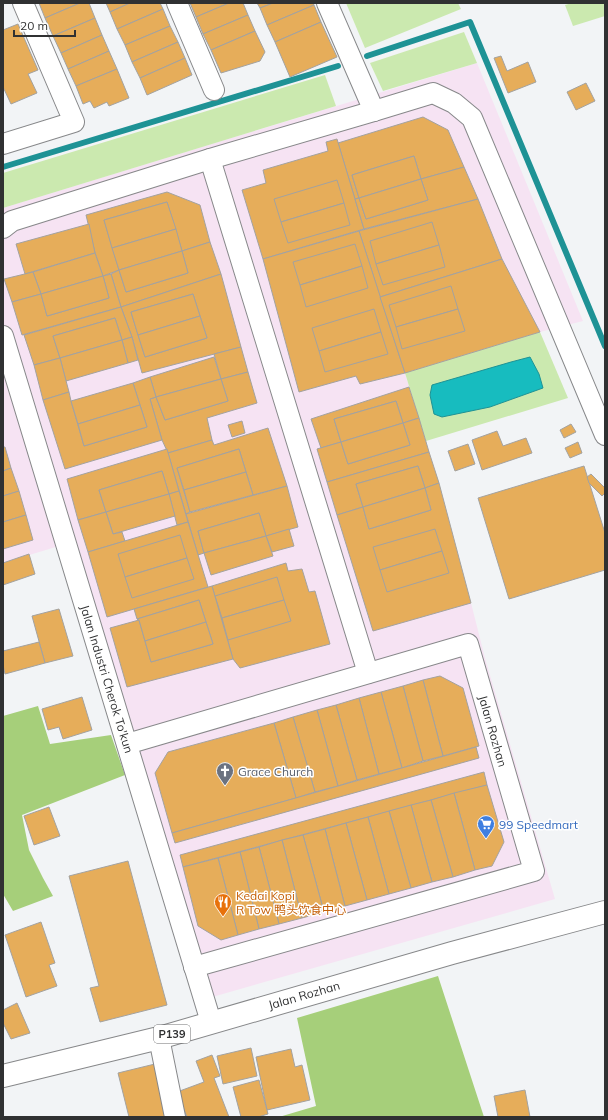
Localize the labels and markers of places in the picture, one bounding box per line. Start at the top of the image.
church icon: Grace Church [215,761,235,786]
place label: Grace Church [238,764,313,779]
supermarket icon: 99 Speedmart [476,814,496,839]
place label: 99 Speedmart [499,817,578,832]
place label: Kedai Kopi R Tow 鸭头饮食中心 [236,888,346,917]
restaurant icon: Kedai Kopi R Tow 鸭头饮食中心 [213,892,233,917]

